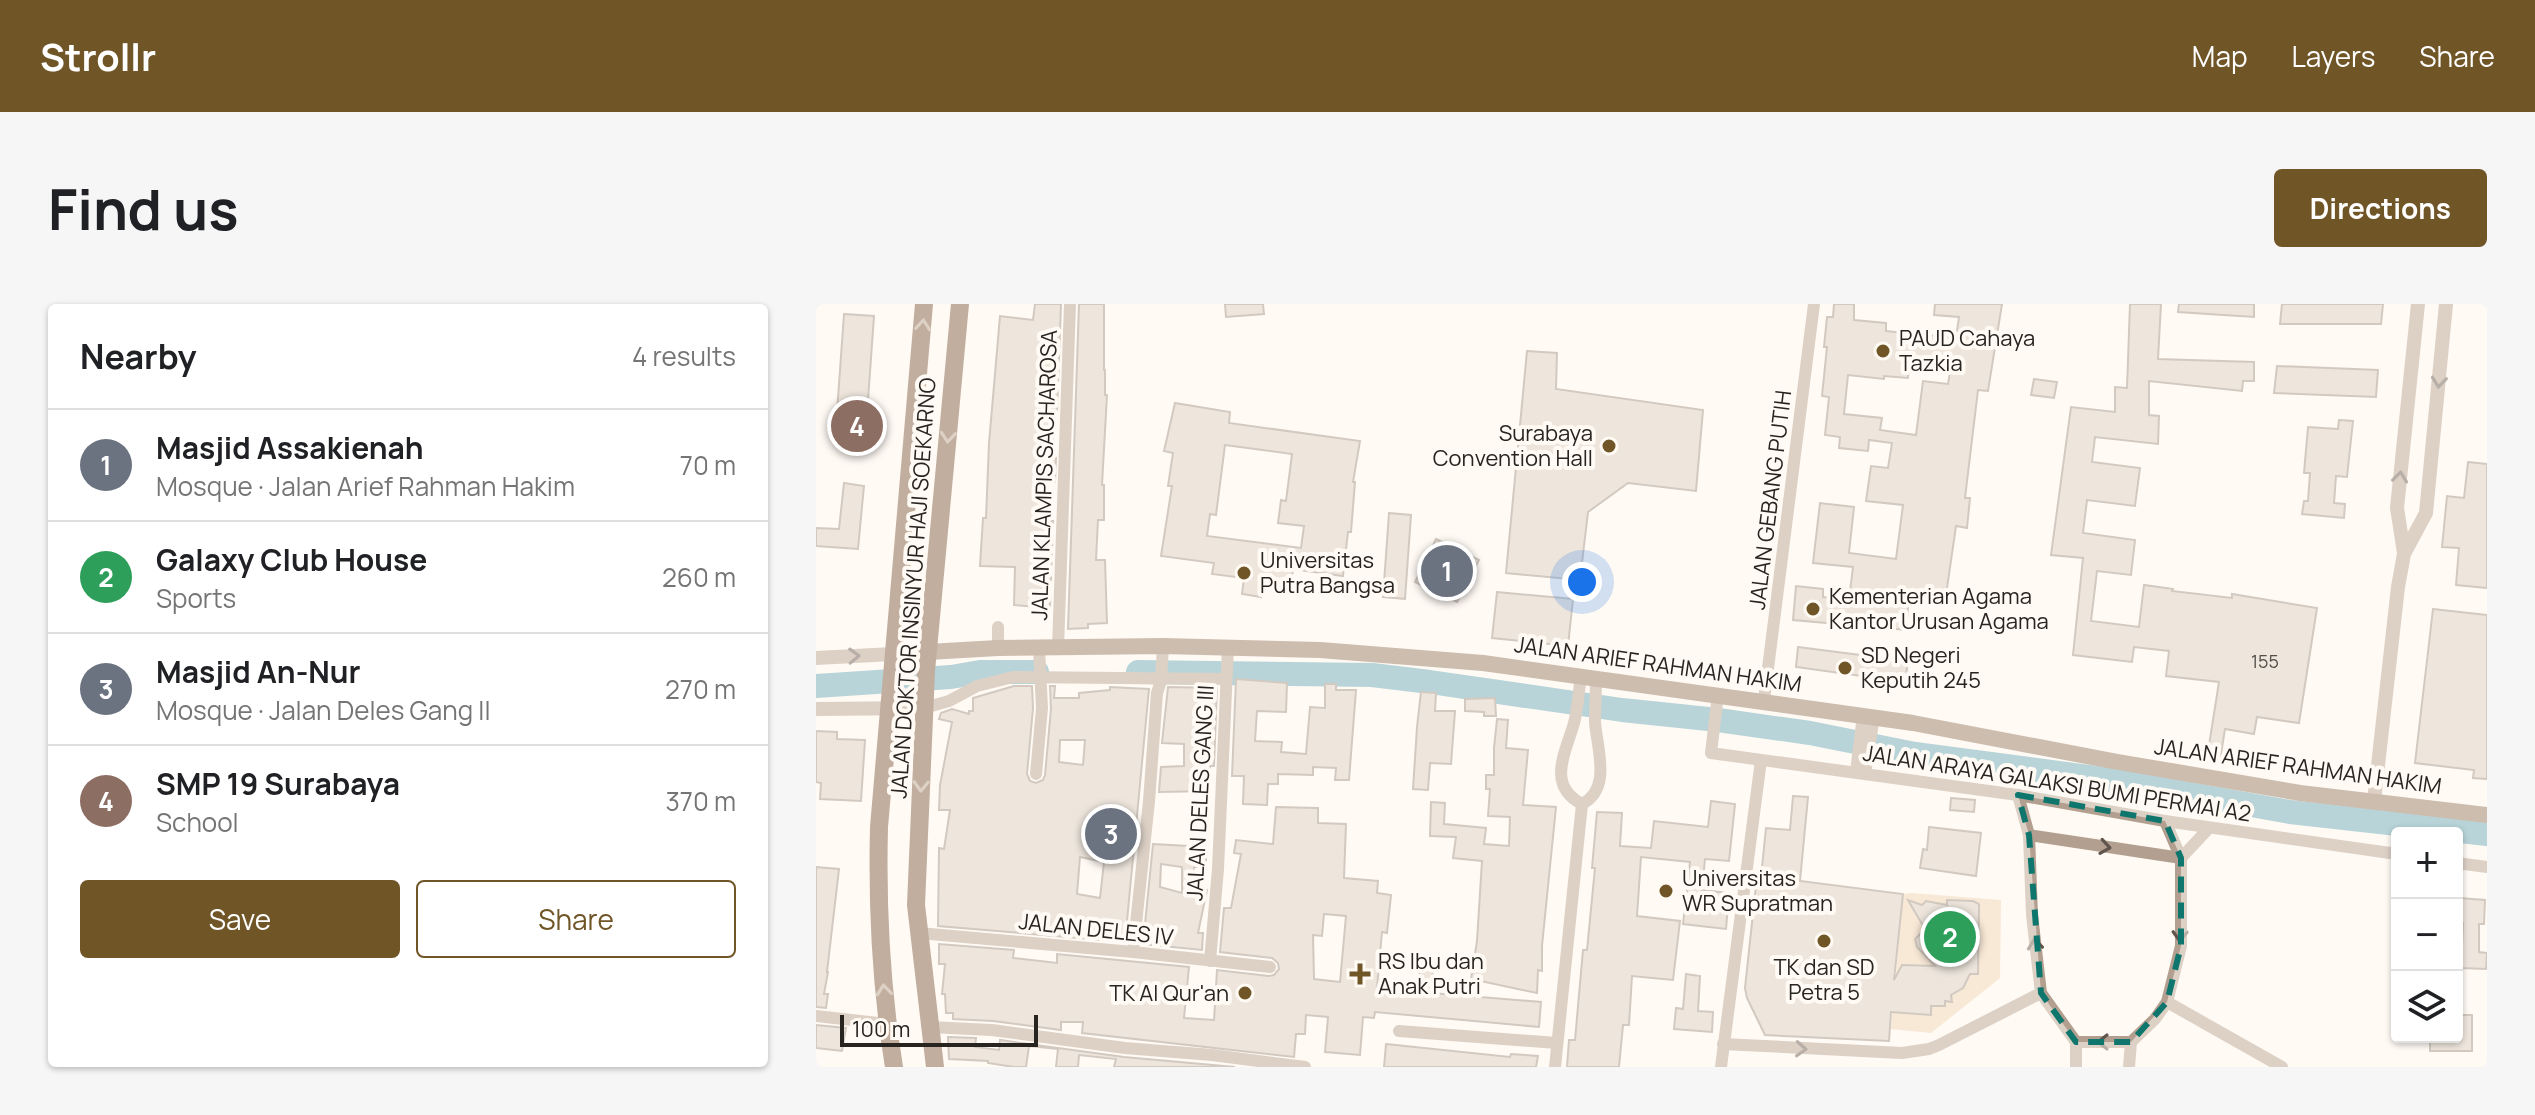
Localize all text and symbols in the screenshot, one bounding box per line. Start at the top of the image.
text: Strollr [40,30,156,82]
text: Map [2192,37,2248,75]
text: Layers [2292,37,2375,75]
text: Share [2419,37,2495,75]
button: Directions [2274,169,2487,247]
text: Find us [48,170,239,247]
one-way arrow [914,318,931,331]
place label: PAUD Cahaya Tazkia [1899,323,2035,378]
street label: JALAN KLAMPIS SACHAROSA [1024,329,1064,621]
text: Nearby [80,333,196,379]
text: 4 results [632,338,736,374]
marker: PAUD Cahaya Tazkia [1874,342,1892,360]
street label: JALAN DOKTOR INSINYUR HAJI SOEKARNO [883,376,943,799]
one-way arrow [2430,376,2447,389]
street label: JALAN GEBANG PUTIH [1742,389,1798,611]
pin: 4 [831,396,883,456]
place label: Surabaya Convention Hall [1433,418,1593,473]
text: Masjid Assakienah [156,427,424,468]
one-way arrow [940,431,957,444]
marker: Surabaya Convention Hall [1600,437,1618,455]
text: 1 [100,447,112,483]
text: 70 m [680,447,736,483]
text: Mosque · Jalan Arief Rahman Hakim [156,468,575,504]
one-way arrow [2392,470,2409,483]
text: Galaxy Club House [156,539,427,580]
pin: 1 [1421,541,1473,601]
place label: Universitas Putra Bangsa [1260,545,1395,600]
text: 2 [98,559,114,595]
text: 260 m [662,559,736,595]
your location [1562,562,1602,602]
marker: Universitas Putra Bangsa [1235,564,1253,582]
text: Sports [156,580,236,616]
place label: Kementerian Agama Kantor Urusan Agama [1829,581,2049,636]
marker: Kementerian Agama Kantor Urusan Agama [1804,600,1822,618]
street label: JALAN ARIEF RAHMAN HAKIM [1512,629,1804,699]
place label: SD Negeri Keputih 245 [1861,640,1981,695]
one-way arrow [848,648,861,665]
house number: 155 [2251,649,2279,673]
text: Masjid An-Nur [156,651,361,692]
marker: SD Negeri Keputih 245 [1836,659,1854,677]
text: 3 [98,671,114,707]
text: 270 m [665,671,736,707]
street label: JALAN DELES GANG III [1179,684,1221,902]
text: Mosque · Jalan Deles Gang II [156,692,490,728]
street label: JALAN ARIEF RAHMAN HAKIM [2152,731,2444,801]
street label: JALAN ARAYA GALAKSI BUMI PERMAI A2 [1861,737,2253,829]
text: SMP 19 Surabaya [156,763,400,804]
one-way arrow [912,780,929,793]
text: 4 [98,783,114,819]
text: 370 m [665,783,736,819]
text: School [156,804,239,840]
pin: 3 [1085,804,1137,864]
map controls [2391,827,2463,1043]
button: + [2391,827,2463,899]
one-way arrow [2098,838,2112,855]
place label: Universitas WR Supratman [1682,863,1833,918]
button: Save [80,880,400,958]
button: Share [416,880,736,958]
marker: Universitas WR Supratman [1657,882,1675,900]
button: − [2391,899,2463,971]
street label: JALAN DELES IV [1017,906,1175,952]
pin: 2 [1924,907,1976,967]
one-way arrow [2172,930,2189,943]
marker: TK dan SD Petra 5 [1815,932,1833,950]
one-way arrow [2027,938,2044,951]
place label: RS Ibu dan Anak Putri [1378,946,1484,1001]
place label: TK dan SD Petra 5 [1773,952,1875,1007]
marker: RS Ibu dan Anak Putri [1349,963,1371,985]
button: layers [2391,971,2463,1043]
place label: TK Al Qur'an [1109,978,1229,1008]
one-way arrow [875,983,892,996]
marker: TK Al Qur'an [1236,984,1254,1002]
scale bar [840,1011,1038,1047]
text: 100 m [852,1014,910,1044]
one-way arrow [2096,1033,2109,1051]
one-way arrow [1795,1040,1808,1057]

